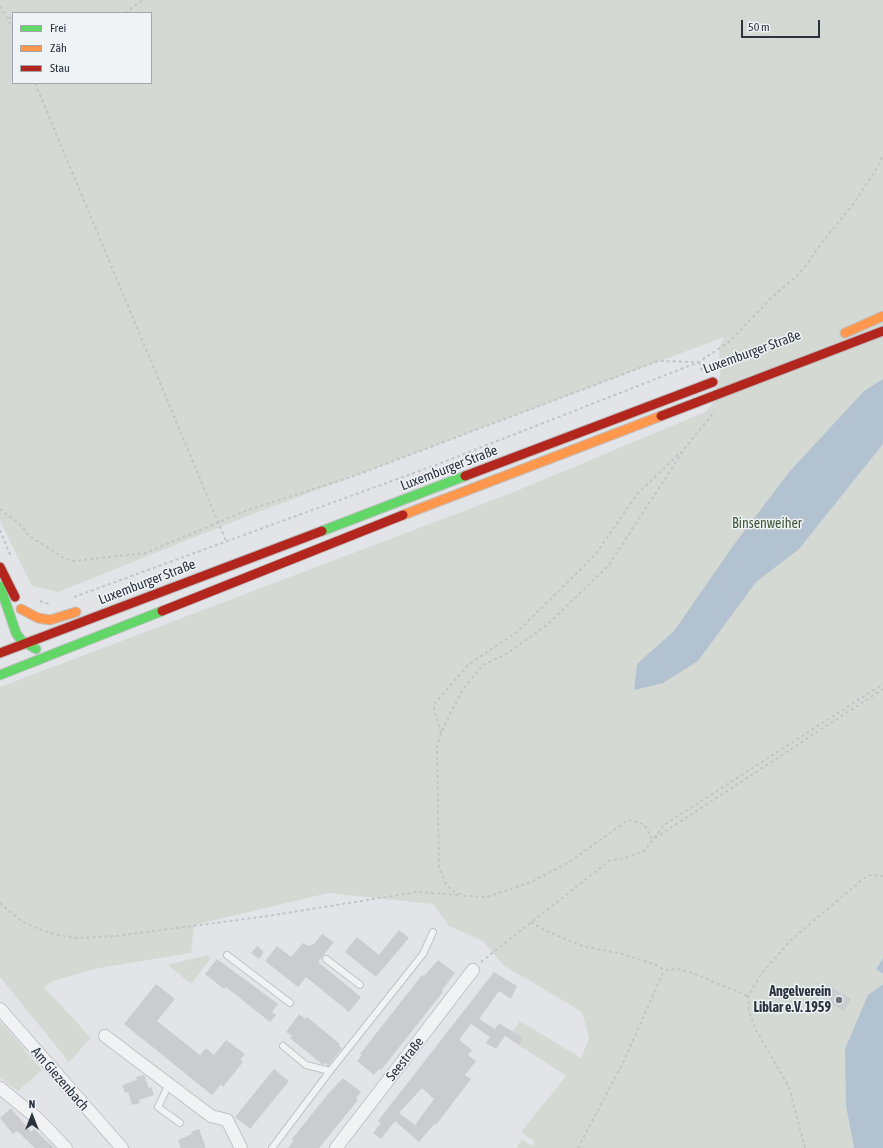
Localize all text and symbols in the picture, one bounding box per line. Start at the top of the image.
legend [12,12,152,84]
scale bar [743,12,822,38]
text: 50 m [748,20,770,34]
text: Frei [50,21,66,35]
text: Zäh [50,41,67,55]
text: Stau [50,61,70,75]
street label: Luxemburger Straße [701,327,803,377]
street label: Luxemburger Straße [398,442,500,494]
park label: Binsenweiher [732,516,802,532]
street label: Luxemburger Straße [96,556,198,608]
place label: Angelverein Liblar e.V. 1959 [754,984,831,1016]
marker: Angelverein Liblar e.V. 1959 [834,995,844,1005]
street label: Seestraße [383,1034,427,1084]
street label: Am Giezenbach [28,1044,92,1114]
north arrow [12,1096,52,1136]
text: N [29,1098,35,1110]

